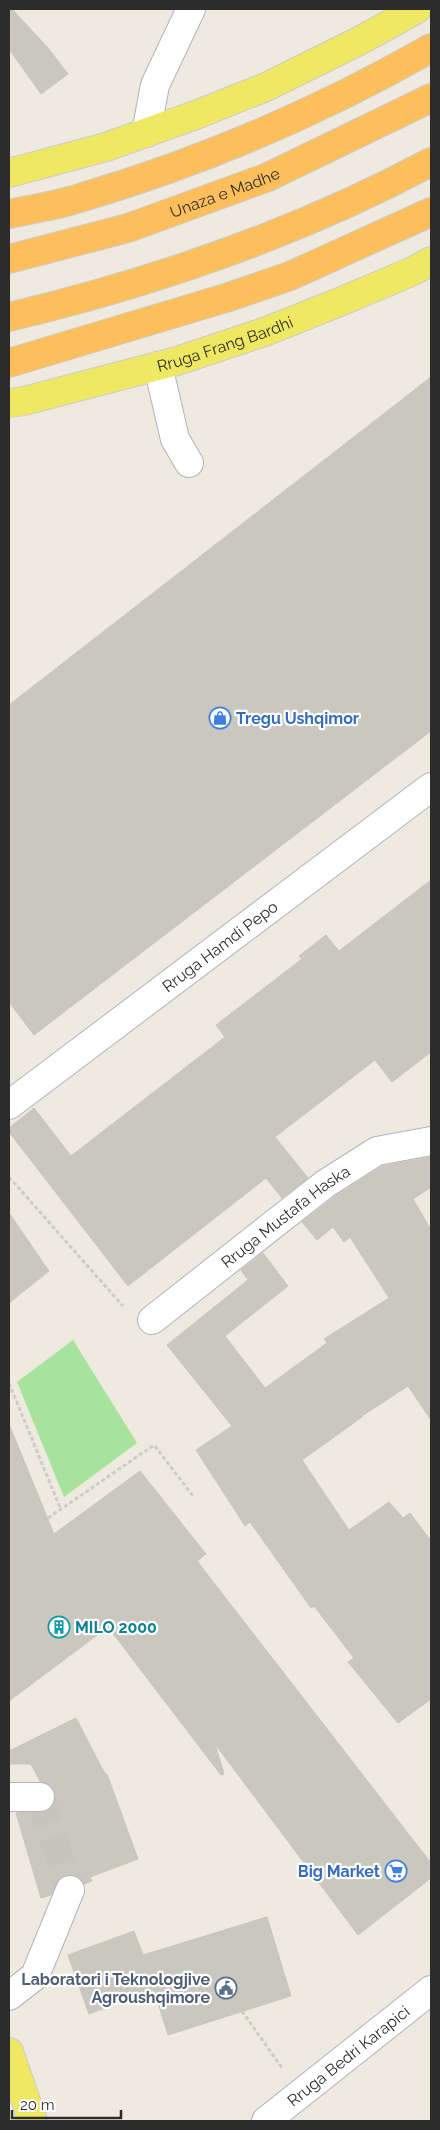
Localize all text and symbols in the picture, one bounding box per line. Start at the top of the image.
street label: Unaza e Madhe [167,163,283,221]
street label: Rruga Frang Bardhi [155,312,296,375]
shop icon: Tregu Ushqimor [208,706,232,730]
place label: Tregu Ushqimor [236,709,359,728]
street label: Rruga Hamdi Pepo [158,897,281,996]
street label: Rruga Mustafa Haska [217,1161,353,1272]
building icon: MILO 2000 [47,1615,71,1639]
place label: MILO 2000 [75,1618,157,1637]
supermarket icon: Big Market [384,1859,408,1883]
place label: Big Market [298,1862,380,1881]
place label: Laboratori i Teknologjive Agroushqimore [21,1970,210,2007]
public building icon: Laboratori i Teknologjive Agroushqimore [214,1976,238,2000]
street label: Rruga Bedri Karapici [283,2001,413,2110]
scale bar [12,2088,121,2120]
text: 20 m [20,2096,55,2114]

